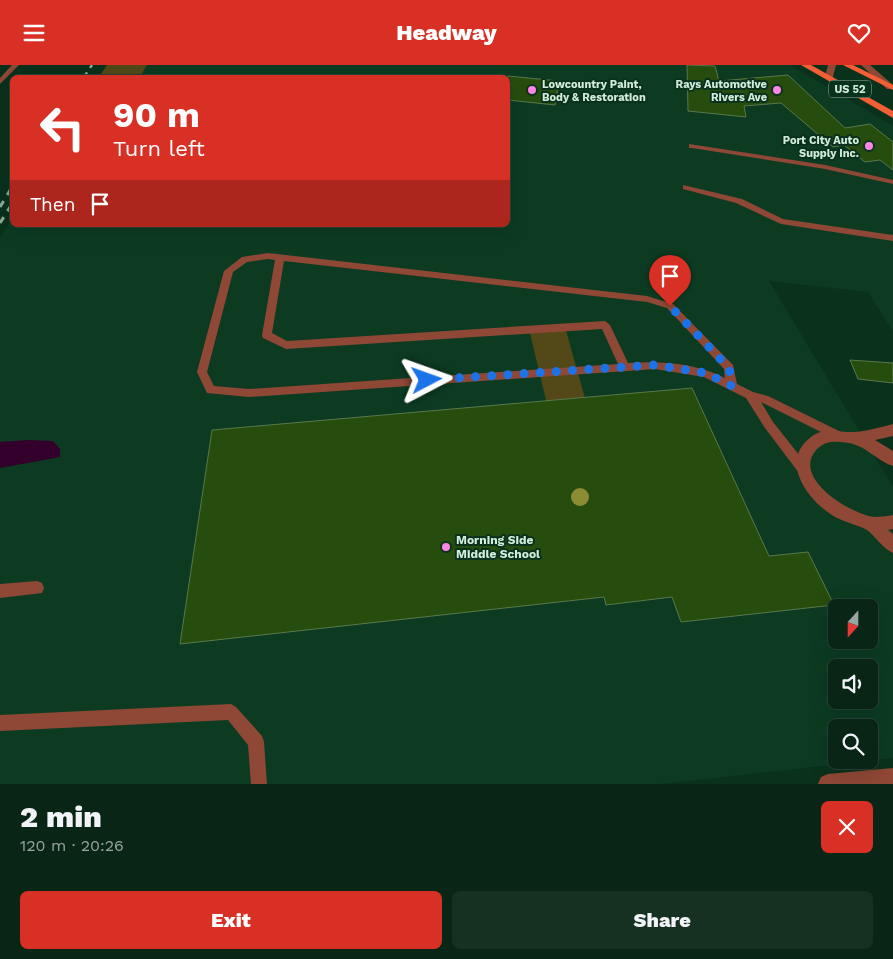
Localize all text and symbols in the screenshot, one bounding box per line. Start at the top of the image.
icon: menu [20,19,48,47]
icon: heart [845,19,873,47]
text: Headway [396,20,497,45]
place label: Lowcountry Paint, Body & Restoration [542,78,646,104]
place label: Rays Automotive Rivers Ave [676,78,767,104]
road number: US 52 [829,80,871,97]
marker: Lowcountry Paint, Body & Restoration [526,84,538,96]
marker: Rays Automotive Rivers Ave [771,84,783,96]
text: 90 m [113,94,200,136]
icon: left [30,95,95,160]
place label: Port City Auto Supply Inc. [783,134,859,160]
text: Turn left [113,136,205,161]
marker: Port City Auto Supply Inc. [863,140,875,152]
icon: arrive [86,190,114,218]
text: Then [30,193,76,216]
pin [649,255,691,306]
icon: arrive [656,262,684,290]
position arrow [400,353,452,405]
place label: Morning Side Middle School [456,533,540,561]
marker: Morning Side Middle School [440,541,452,553]
north arrow [828,599,878,649]
map controls [828,599,878,769]
button: sound [828,659,878,709]
button: search [828,719,878,769]
text: 2 min [20,799,102,834]
button: close [821,801,873,853]
text: 120 m · 20:26 [20,836,124,855]
button: Exit [20,891,442,949]
button: Share [452,891,873,949]

